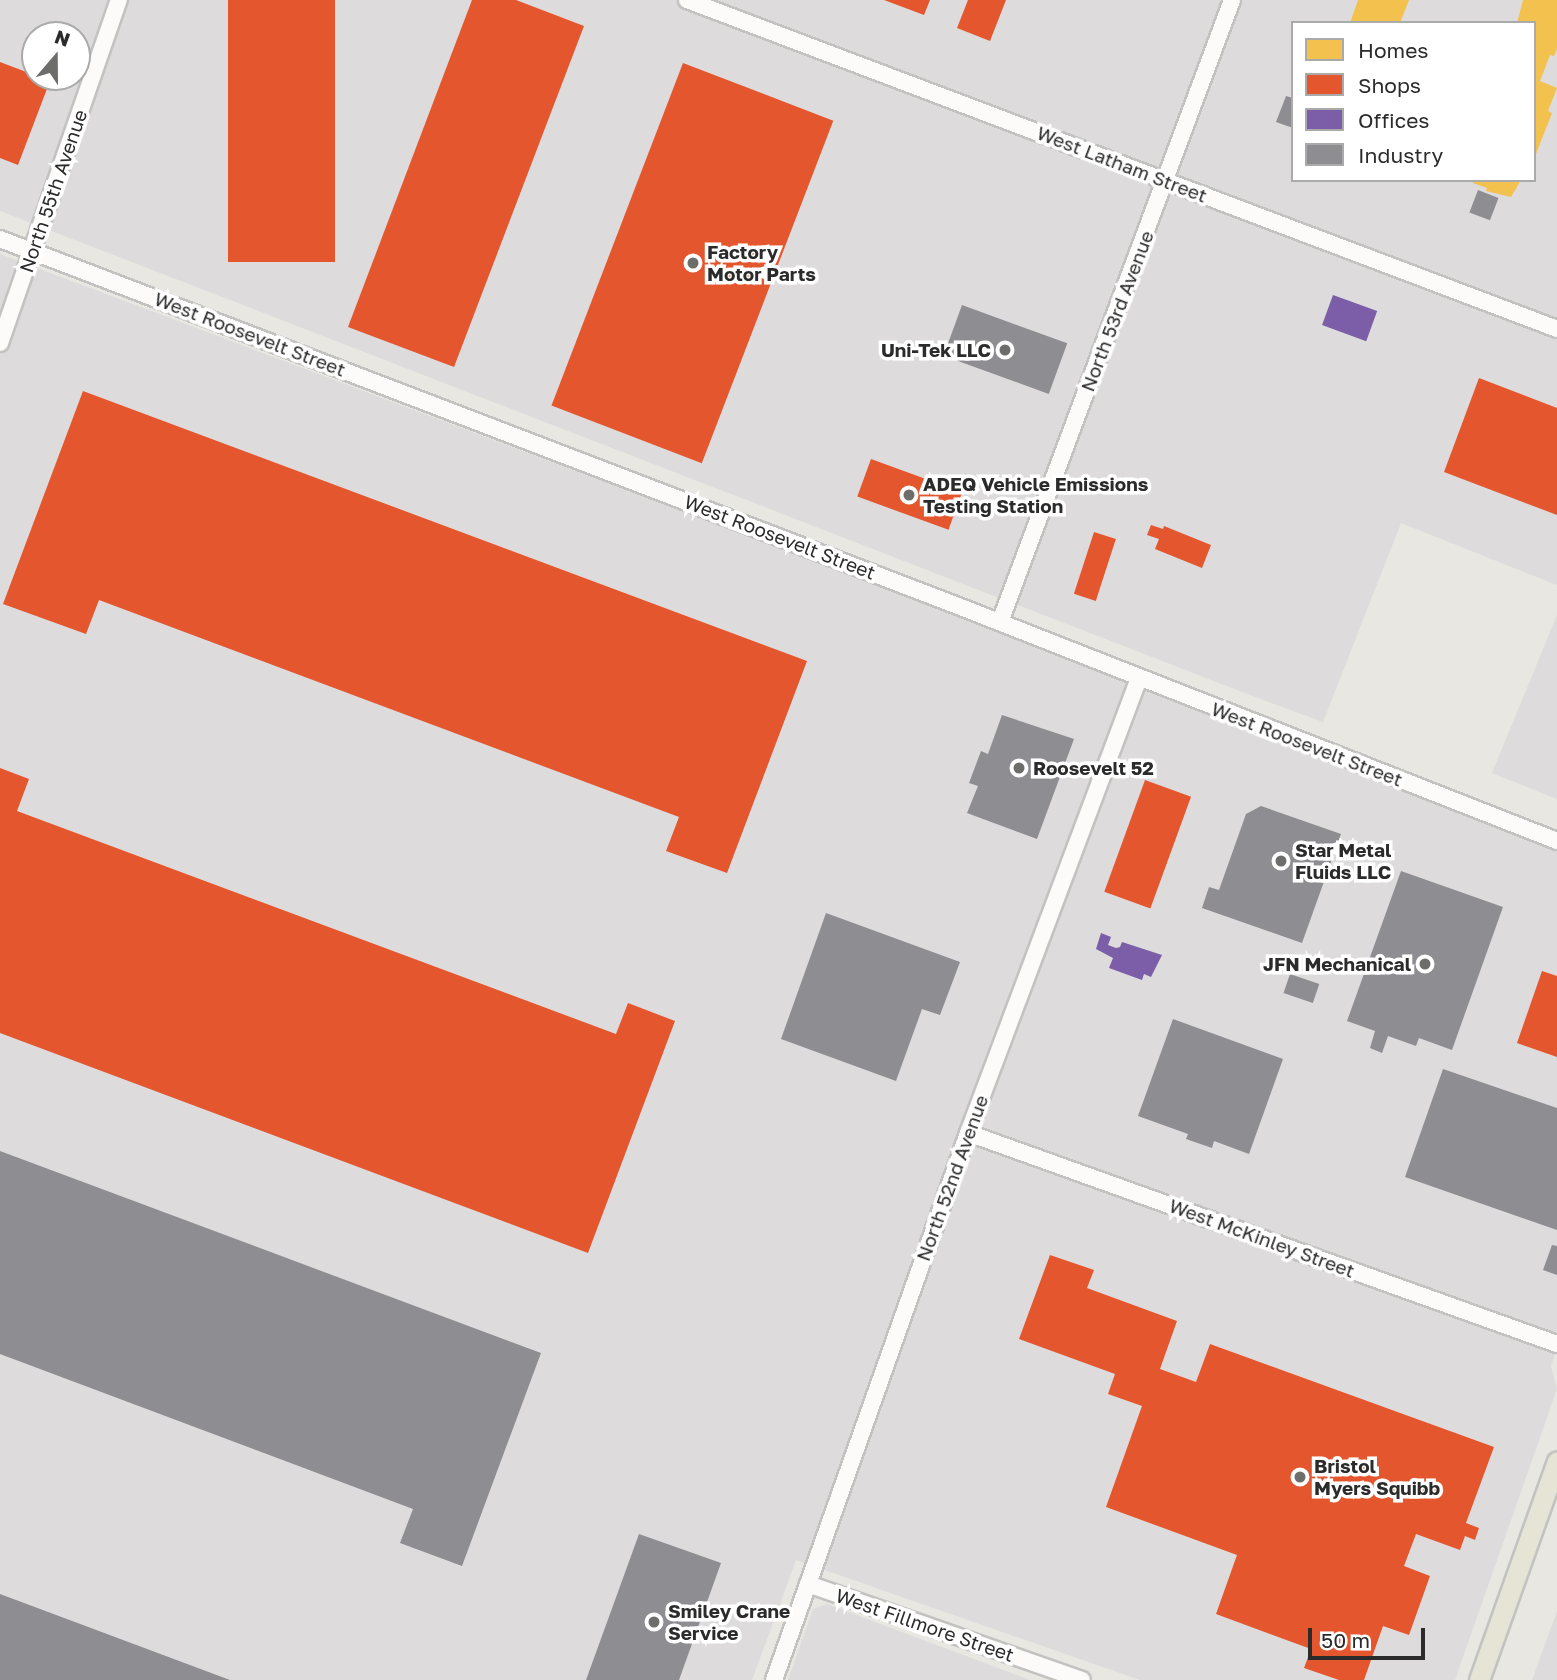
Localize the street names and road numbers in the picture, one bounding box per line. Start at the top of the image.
street label: North 55th Avenue [14,107,92,275]
street label: West Latham Street [1034,121,1210,207]
street label: North 53rd Avenue [1076,227,1158,395]
street label: West Roosevelt Street [151,287,349,381]
street label: West Roosevelt Street [681,490,879,584]
street label: West Roosevelt Street [1208,697,1406,791]
street label: North 52nd Avenue [911,1092,993,1264]
street label: West McKinley Street [1166,1194,1358,1282]
street label: West Fillmore Street [833,1584,1017,1666]

